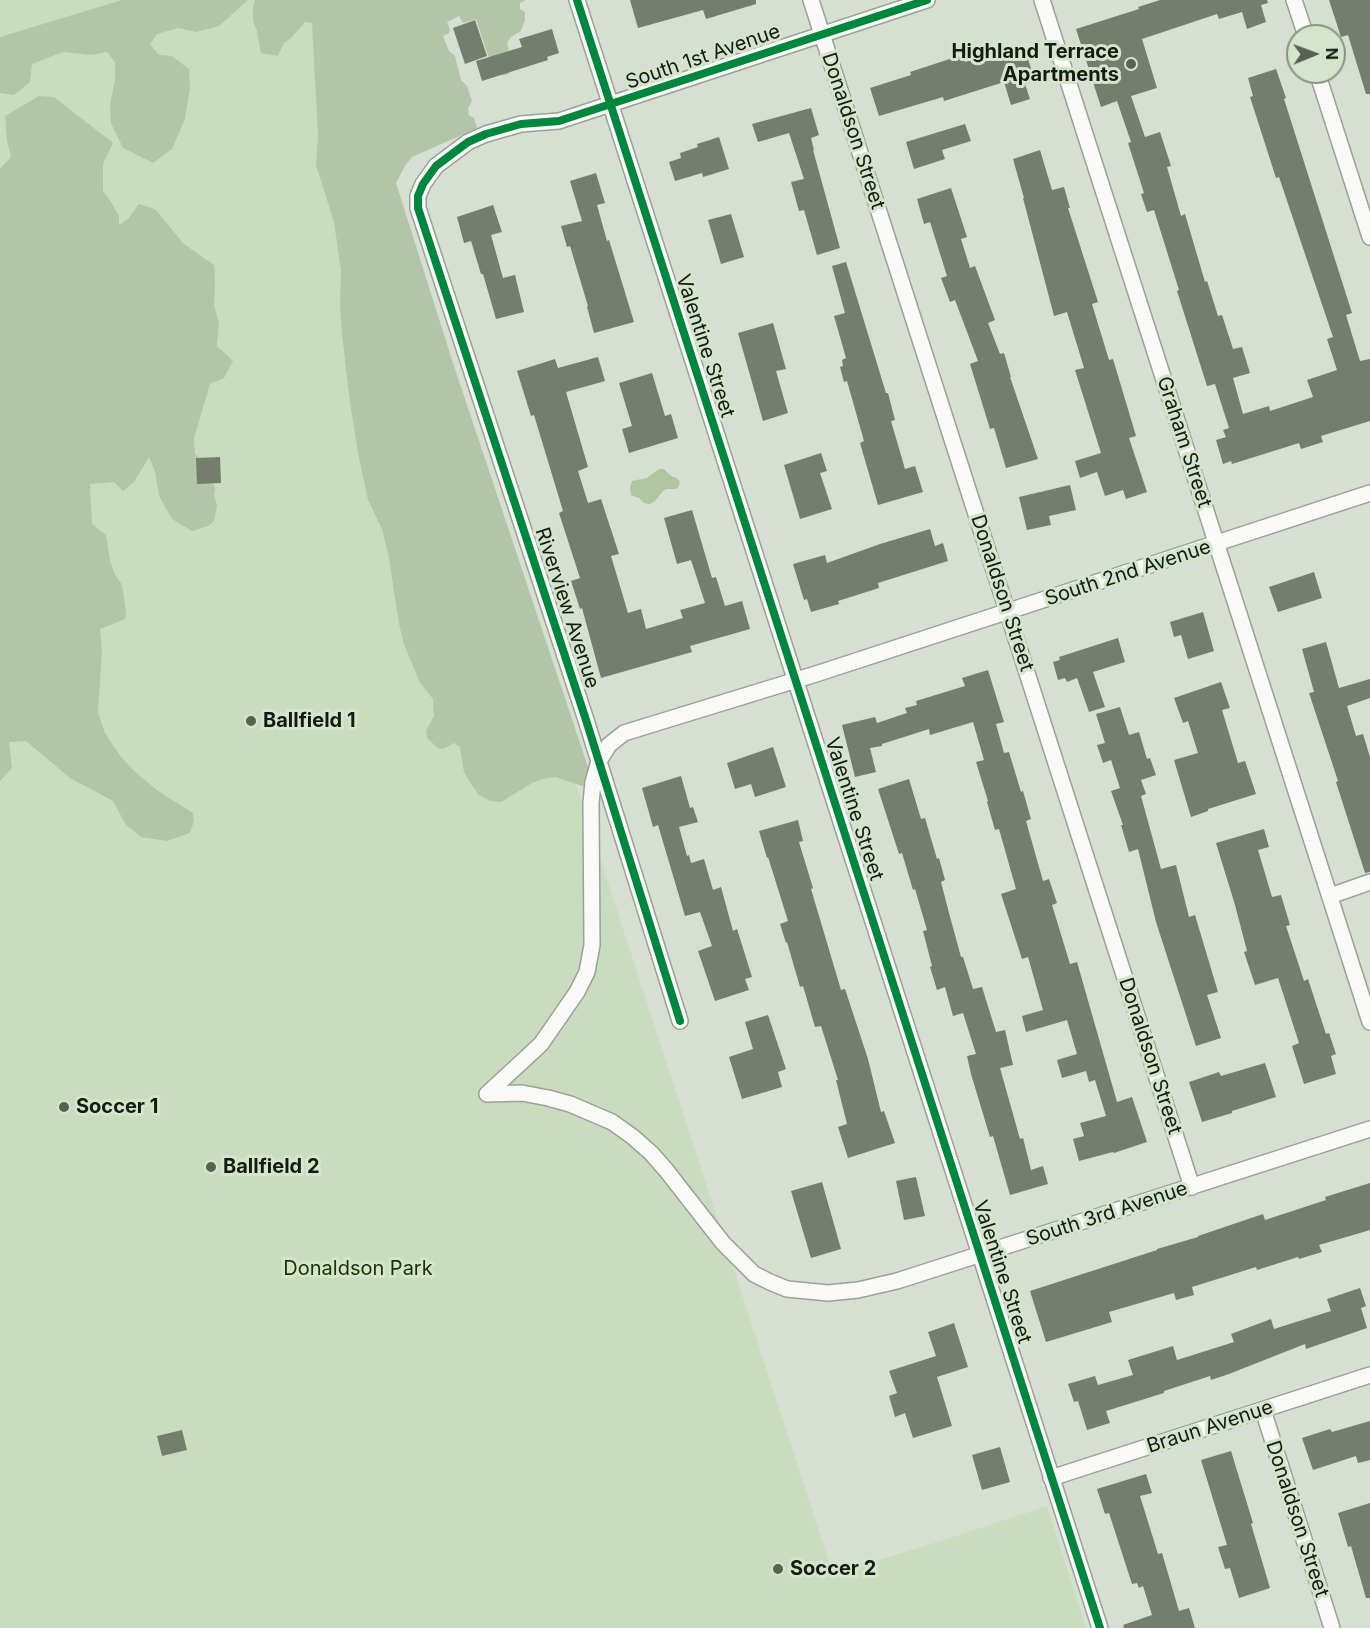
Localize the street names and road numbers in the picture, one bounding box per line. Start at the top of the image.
street label: South 1st Avenue [623,19,783,95]
street label: Donaldson Street [816,50,890,212]
street label: Valentine Street [671,271,739,421]
street label: Graham Street [1152,373,1216,511]
street label: Donaldson Street [965,512,1039,674]
street label: Riverview Avenue [530,525,604,691]
street label: South 2nd Avenue [1042,535,1214,611]
street label: Valentine Street [820,734,888,884]
street label: Donaldson Street [1113,975,1187,1137]
street label: South 3rd Avenue [1023,1177,1191,1251]
street label: Valentine Street [968,1197,1036,1347]
street label: Braun Avenue [1144,1395,1276,1459]
street label: Donaldson Street [1260,1438,1334,1600]

